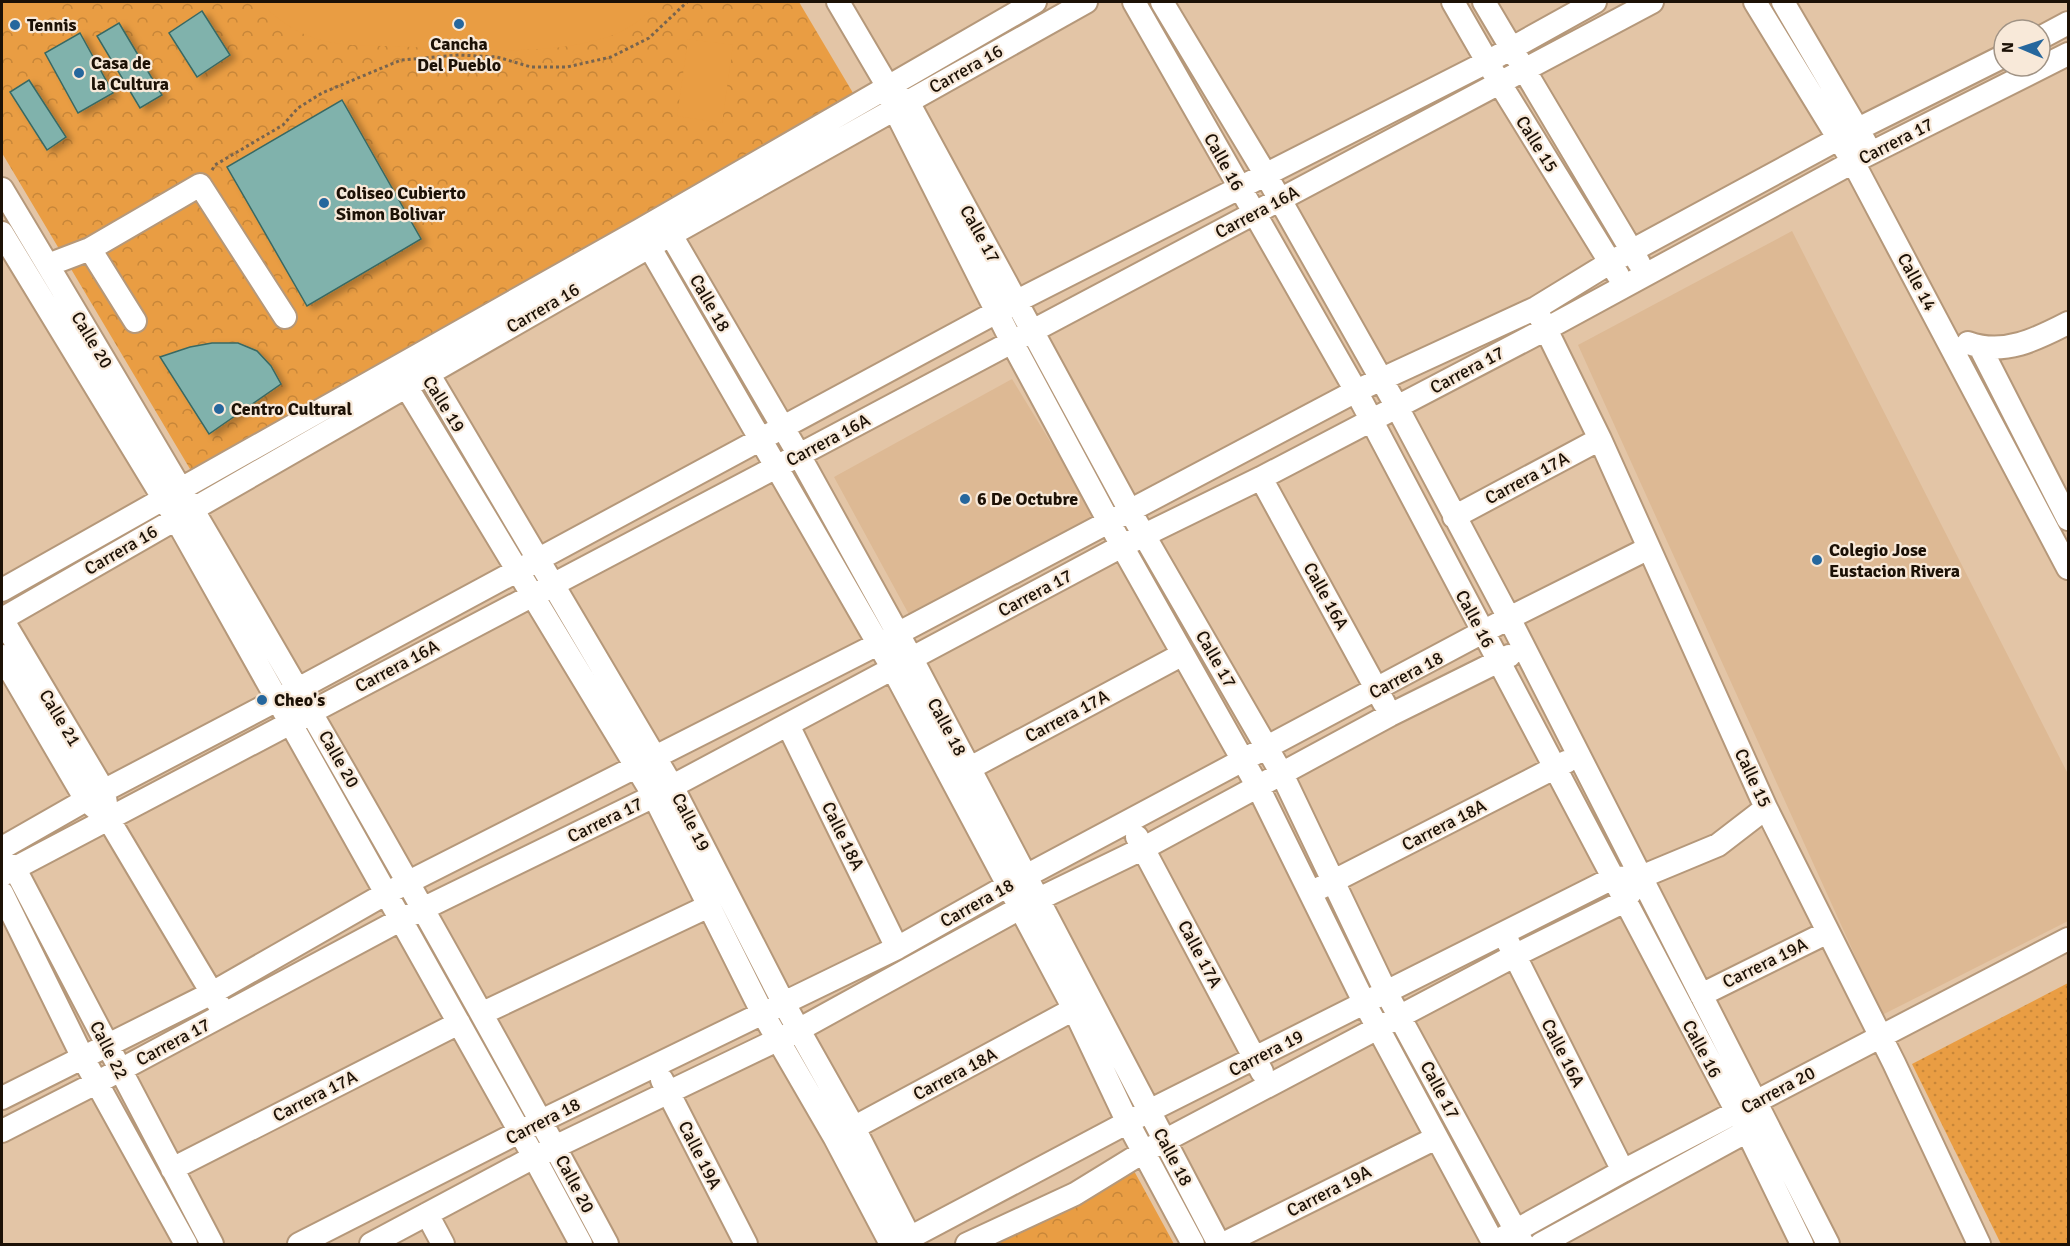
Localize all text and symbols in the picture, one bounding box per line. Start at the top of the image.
place label: Tennis [27,14,77,36]
marker: Cancha Del Pueblo [452,17,466,31]
marker: Tennis [8,18,22,32]
north arrow [1992,18,2052,78]
place label: Cancha Del Pueblo [417,33,501,76]
street label: Carrera 16 [925,40,1007,98]
text: N [1998,42,2018,53]
place label: Casa de la Cultura [91,52,169,95]
marker: Casa de la Cultura [72,66,86,80]
street label: Calle 15 [1511,112,1563,176]
street label: Carrera 17 [1855,113,1937,169]
street label: Calle 16 [1199,129,1249,195]
street label: Carrera 16A [1211,181,1303,243]
place label: Coliseo Cubierto Simon Bolivar [336,182,466,225]
marker: Coliseo Cubierto Simon Bolivar [317,196,331,210]
street label: Calle 17 [955,201,1005,267]
street label: Calle 14 [1893,249,1942,315]
street label: Calle 18 [685,270,735,336]
street label: Carrera 16 [503,278,583,338]
street label: Calle 20 [66,308,118,372]
street label: Carrera 17 [1426,341,1508,399]
street label: Calle 19 [418,372,470,436]
place label: Centro Cultural [231,398,353,420]
marker: Centro Cultural [212,402,226,416]
street label: Carrera 16A [782,409,874,471]
street label: Carrera 17A [1481,447,1573,509]
place label: 6 De Octubre [977,488,1078,510]
marker: 6 De Octubre [958,492,972,506]
street label: Carrera 16 [81,520,161,580]
place label: Colegio Jose Eustacion Rivera [1829,539,1960,582]
marker: Colegio Jose Eustacion Rivera [1810,553,1824,567]
street label: Calle 16A [1299,559,1353,633]
street label: Carrera 17 [994,564,1076,622]
street label: Calle 16 [1451,586,1499,652]
street label: Calle 17 [1191,626,1241,692]
street label: Carrera 16A [351,635,443,697]
street label: Carrera 18 [1365,646,1447,704]
street label: Carrera 17A [1021,685,1113,747]
street label: Calle 21 [34,686,86,750]
place label: Cheo's [274,689,325,711]
marker: Cheo's [255,693,269,707]
street label: Calle 18 [923,694,971,760]
street label: Calle 20 [314,726,364,792]
street label: Calle 15 [1730,745,1776,811]
street label: Calle 19 [667,789,715,855]
street label: Carrera 17 [564,792,646,848]
street label: Carrera 18A [1398,794,1490,856]
street label: Calle 18A [817,798,869,874]
street label: Carrera 18 [936,874,1018,932]
street label: Calle 17A [1173,916,1227,992]
street label: Carrera 19A [1719,933,1811,993]
street label: Carrera 17 [132,1013,214,1071]
street label: Calle 16A [1537,1015,1589,1091]
street label: Calle 16 [1678,1016,1726,1082]
street label: Calle 22 [85,1017,133,1083]
street label: Carrera 19 [1225,1025,1307,1081]
street label: Carrera 18A [909,1043,1001,1105]
street label: Calle 17 [1416,1057,1464,1123]
street label: Carrera 20 [1737,1061,1819,1119]
street label: Carrera 17A [269,1065,361,1127]
street label: Carrera 18 [502,1093,584,1149]
street label: Calle 19A [674,1117,726,1193]
street label: Calle 18 [1149,1124,1197,1190]
street label: Calle 20 [551,1151,599,1217]
street label: Carrera 19A [1283,1160,1375,1222]

